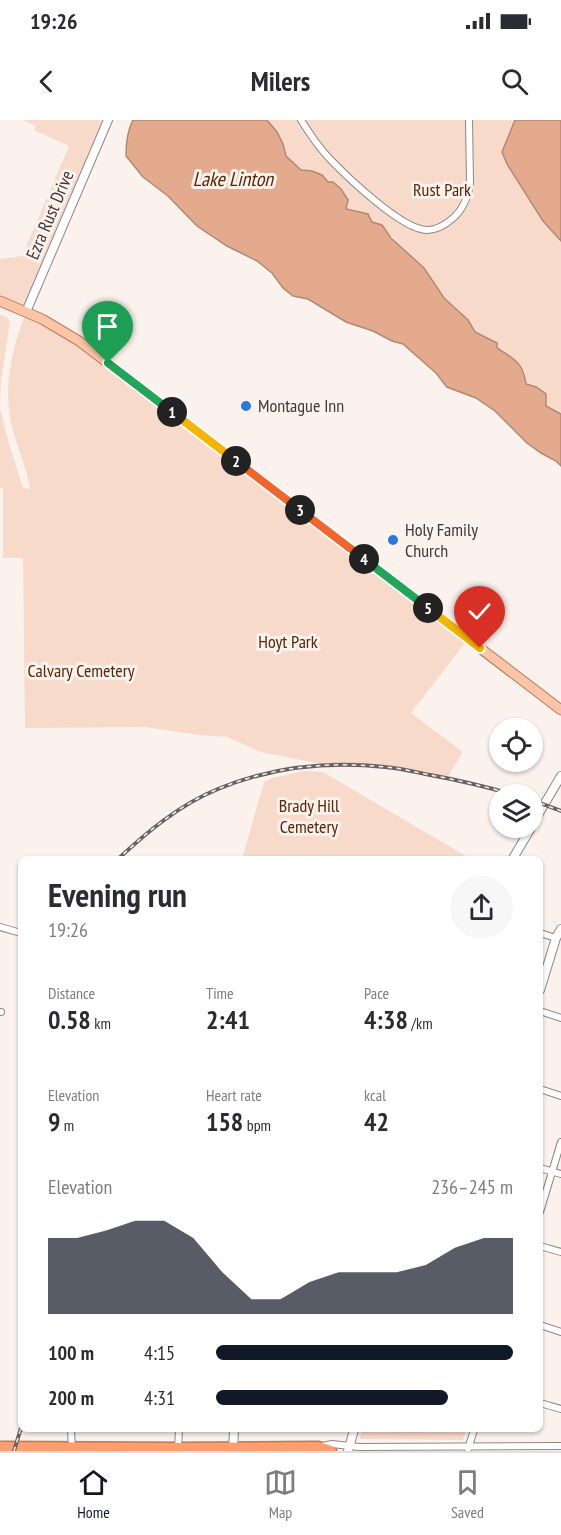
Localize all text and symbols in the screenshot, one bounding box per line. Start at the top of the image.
text: 19:26 [30,7,78,35]
text: Milers [251,64,310,98]
icon: back [30,65,63,98]
icon: search [498,65,531,98]
water label: Lake Linton [193,166,274,192]
street label: Ezra Rust Drive [21,167,79,263]
park label: Rust Park [413,178,471,201]
pin [82,301,133,363]
icon: arrive [91,310,124,343]
place label: Montague Inn [258,394,344,417]
pin: 1 [157,397,187,427]
marker: Montague Inn [239,399,253,413]
text: 1 [168,402,176,422]
pin: 2 [221,446,251,476]
text: 2 [232,451,240,471]
pin: 3 [285,495,315,525]
text: 3 [296,500,304,520]
place label: Holy Family Church [405,518,478,562]
marker: Holy Family Church [386,533,400,547]
pin: 4 [349,544,379,574]
text: 4 [360,549,368,569]
pin [454,586,505,648]
pin: 5 [413,593,443,623]
icon: check [463,595,496,628]
text: 5 [424,598,432,618]
park label: Hoyt Park [258,630,318,653]
park label: Calvary Cemetery [28,659,135,682]
map controls [489,718,543,838]
button: locate [489,718,543,772]
button: layers [489,784,543,838]
park label: Brady Hill Cemetery [279,794,340,838]
text: Evening run [48,873,187,916]
button: share [450,876,513,939]
text: 19:26 [48,917,88,943]
text: Distance [48,983,95,1003]
text: Time [206,983,234,1003]
text: Pace [364,983,389,1003]
text: 0.58 [48,1003,91,1036]
text: 2:41 [206,1003,250,1036]
text: 4:38 [364,1003,408,1036]
text: km [91,1013,111,1033]
text: /km [408,1013,433,1033]
text: Elevation [48,1085,99,1105]
text: Heart rate [206,1085,262,1105]
text: kcal [364,1085,386,1105]
text: 9 [48,1105,60,1138]
text: 158 [206,1105,243,1138]
text: 42 [364,1105,389,1138]
text: m [60,1115,74,1135]
text: bpm [243,1115,271,1135]
text: Elevation [48,1174,112,1200]
text: 236–245 m [431,1174,513,1200]
text: 100 m [48,1340,94,1366]
text: 4:15 [144,1340,175,1366]
text: 200 m [48,1385,94,1411]
text: 4:31 [144,1385,175,1411]
tab: Home [77,1466,110,1522]
tab: Map [264,1466,297,1522]
tab: Saved [451,1466,484,1522]

